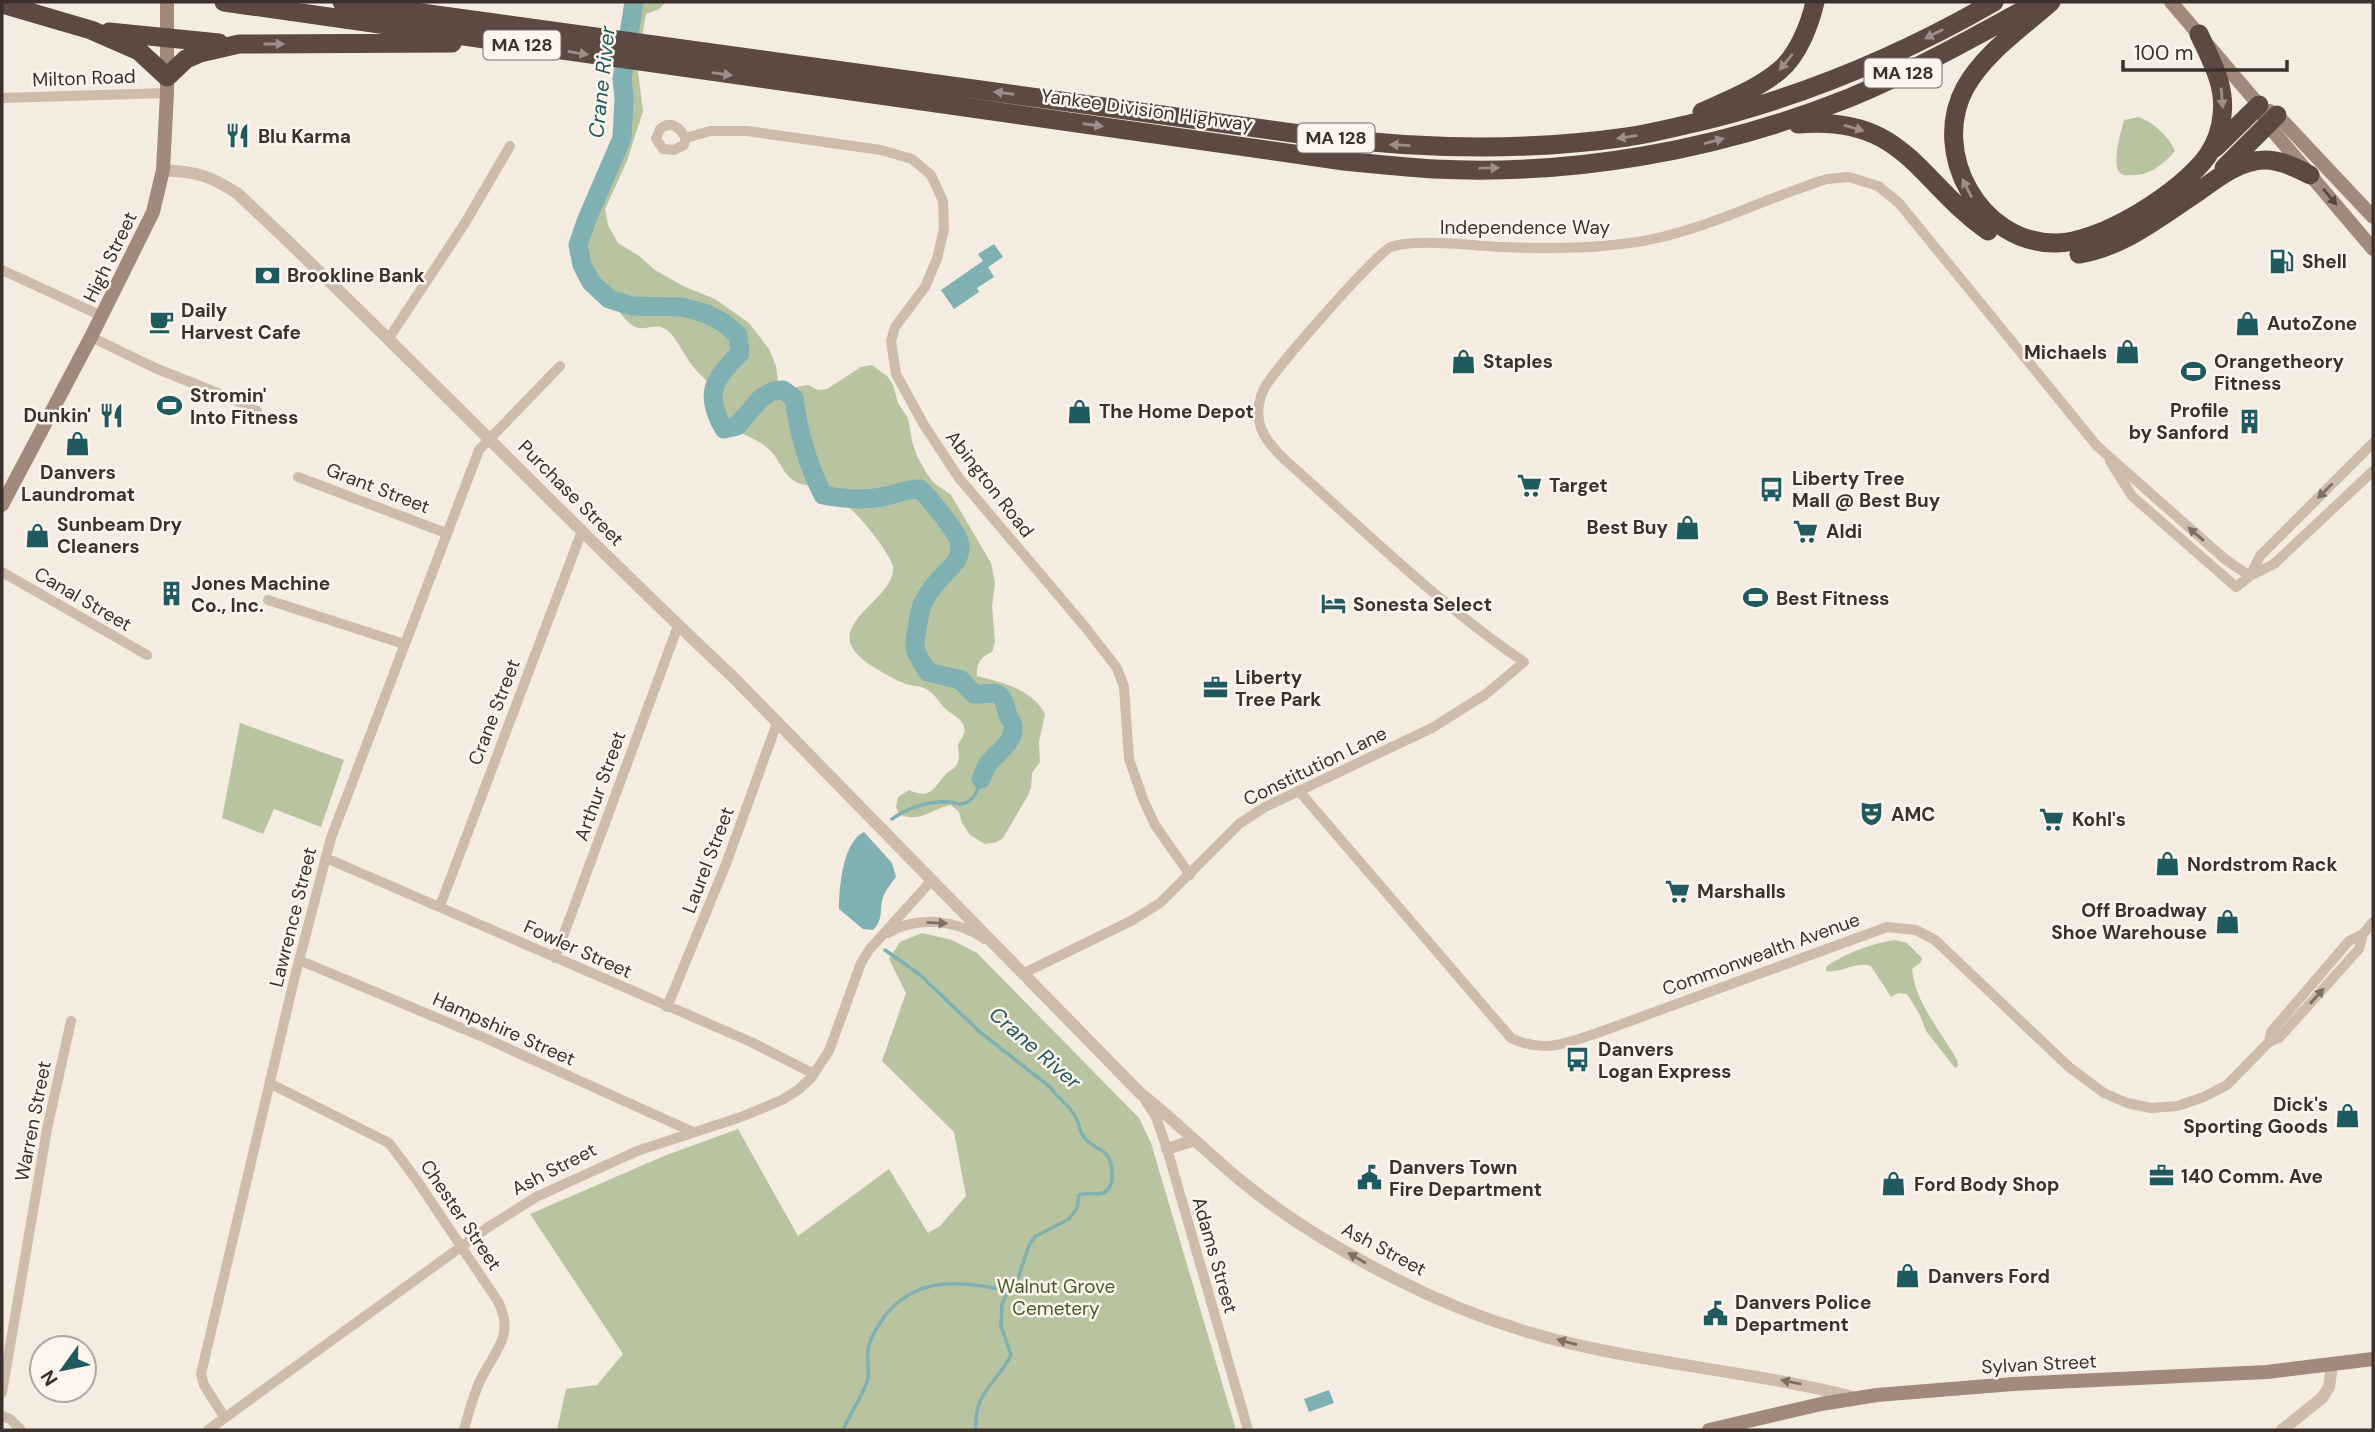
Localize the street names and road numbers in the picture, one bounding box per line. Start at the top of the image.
road number: MA 128 [484,31,560,60]
road number: MA 128 [1864,58,1941,88]
street label: Milton Road [32,64,136,92]
street label: Yankee Division Highway [1039,83,1255,137]
road number: MA 128 [1298,124,1374,153]
street label: High Street [77,208,143,306]
street label: Independence Way [1440,215,1610,240]
street label: Abington Road [940,425,1040,543]
street label: Purchase Street [513,435,629,551]
street label: Grant Street [323,457,433,519]
street label: Canal Street [30,561,136,637]
street label: Crane Street [462,655,526,769]
street label: Constitution Lane [1239,720,1391,812]
street label: Arthur Street [569,728,631,844]
street label: Laurel Street [676,803,740,917]
street label: Lawrence Street [264,844,322,990]
street label: Commonwealth Avenue [1659,907,1863,1001]
street label: Fowler Street [520,914,636,984]
street label: Hampshire Street [429,986,579,1072]
street label: Warren Street [9,1059,57,1183]
street label: Ash Street [507,1137,601,1201]
street label: Chester Street [415,1155,507,1275]
street label: Adams Street [1186,1194,1244,1316]
street label: Ash Street [1338,1216,1430,1282]
street label: Sylvan Street [1981,1348,2097,1380]

